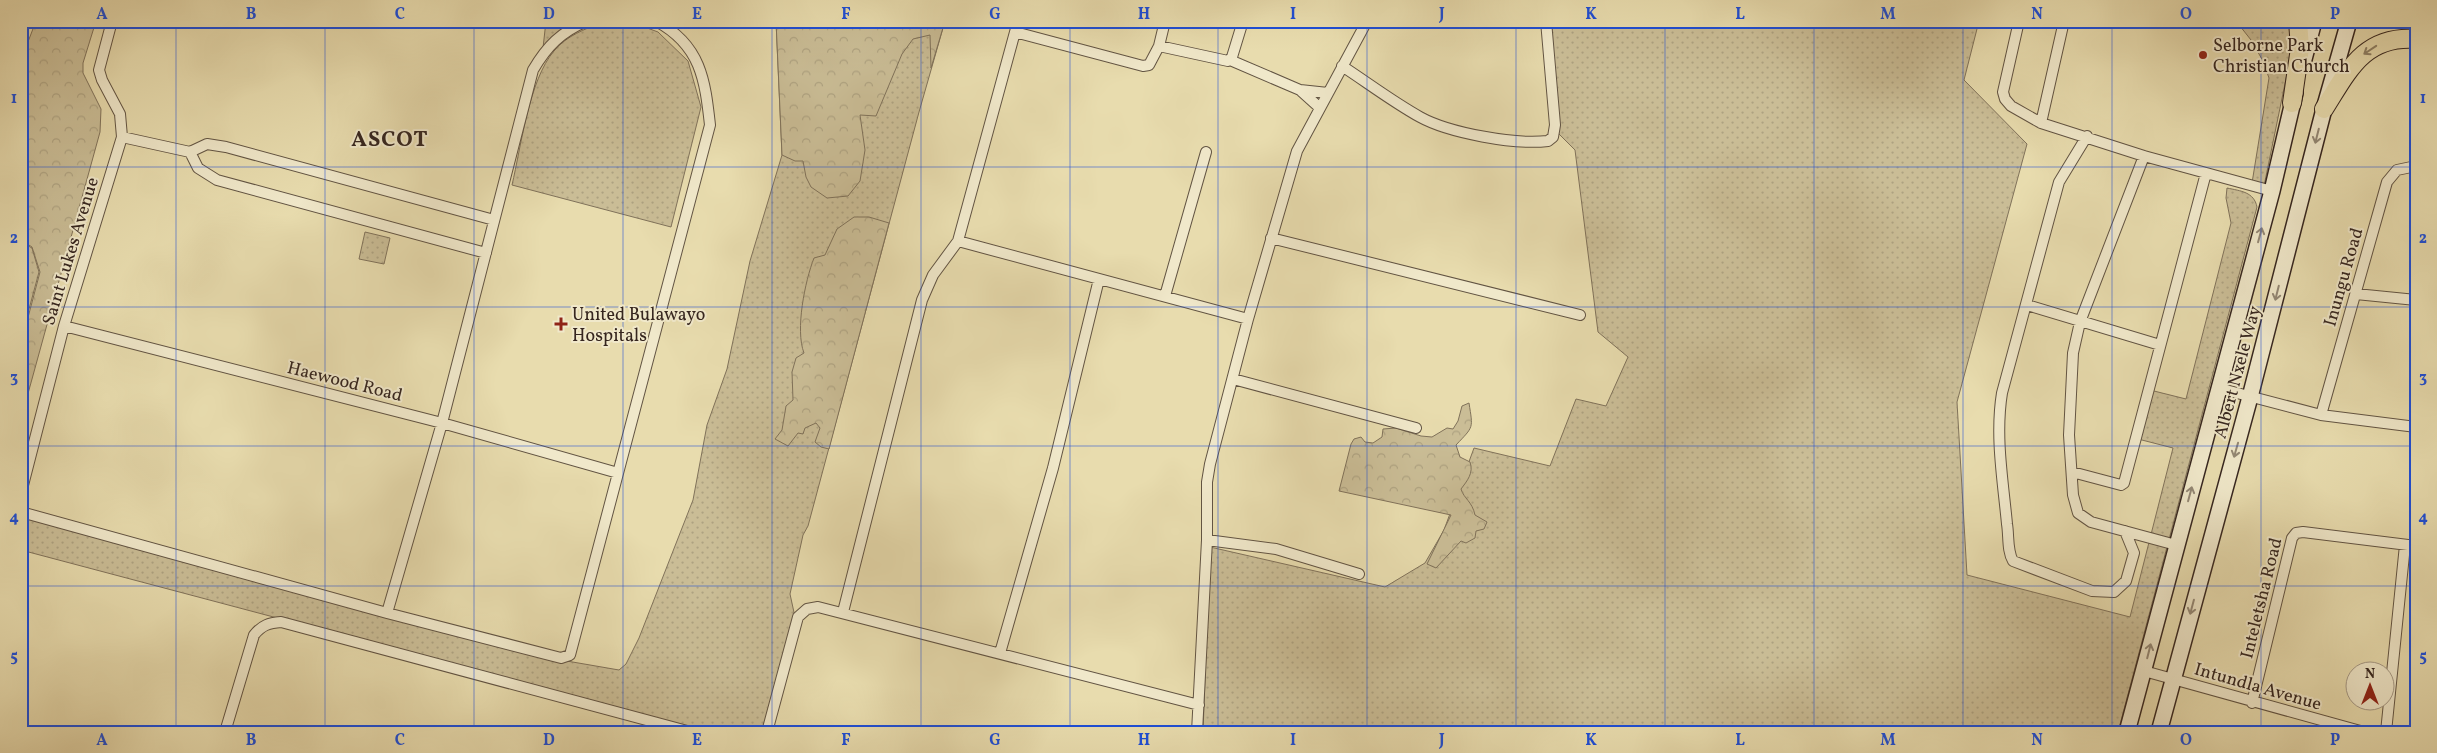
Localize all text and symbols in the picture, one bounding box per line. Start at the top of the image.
text: A [96,4,108,26]
text: B [246,4,257,26]
text: C [395,4,405,26]
text: D [543,4,555,26]
text: E [692,4,702,26]
text: F [841,4,851,26]
text: G [989,4,1001,26]
text: H [1138,4,1150,26]
text: I [1290,4,1296,26]
text: J [1438,4,1445,26]
text: K [1585,4,1597,26]
text: L [1735,4,1745,26]
text: M [1880,4,1896,26]
text: N [2031,4,2043,26]
text: O [2180,4,2192,26]
text: P [2330,4,2340,26]
place label: Selborne Park Christian Church [2213,34,2350,80]
one-way arrow [2363,44,2377,55]
marker: Selborne Park Christian Church [2197,49,2209,61]
text: 1 [11,88,17,110]
text: 1 [2420,88,2426,110]
district label: ASCOT [351,125,429,156]
one-way arrow [2312,127,2321,143]
street label: Saint Lukes Avenue [37,174,106,328]
street label: Inungu Road [2318,225,2370,330]
text: 2 [10,228,18,250]
one-way arrow [2256,228,2265,244]
text: 2 [2419,228,2427,250]
one-way arrow [2272,285,2282,301]
place label: United Bulawayo Hospitals [572,303,705,349]
street label: Albert Nxele Way [2209,303,2268,442]
marker: United Bulawayo Hospitals [554,317,568,331]
street label: Haewood Road [284,356,405,409]
text: 3 [10,367,18,389]
text: 3 [2419,367,2427,389]
one-way arrow [2230,442,2240,458]
one-way arrow [2185,486,2195,502]
text: 4 [9,507,19,529]
text: 4 [2418,507,2428,529]
street label: Inteletsha Road [2235,535,2290,661]
one-way arrow [2187,598,2197,614]
one-way arrow [2145,643,2154,659]
text: 5 [10,646,18,668]
text: 5 [2419,646,2427,668]
street label: Intundla Avenue [2191,657,2324,718]
north arrow [2344,660,2394,710]
text: N [2365,665,2375,684]
text: A [96,730,108,752]
text: B [246,730,257,752]
text: C [395,730,405,752]
text: D [543,730,555,752]
text: E [692,730,702,752]
text: F [841,730,851,752]
text: G [989,730,1001,752]
text: H [1138,730,1150,752]
text: I [1290,730,1296,752]
text: J [1438,730,1445,752]
text: K [1585,730,1597,752]
text: L [1735,730,1745,752]
text: M [1880,730,1896,752]
text: N [2031,730,2043,752]
text: O [2180,730,2192,752]
text: P [2330,730,2340,752]

